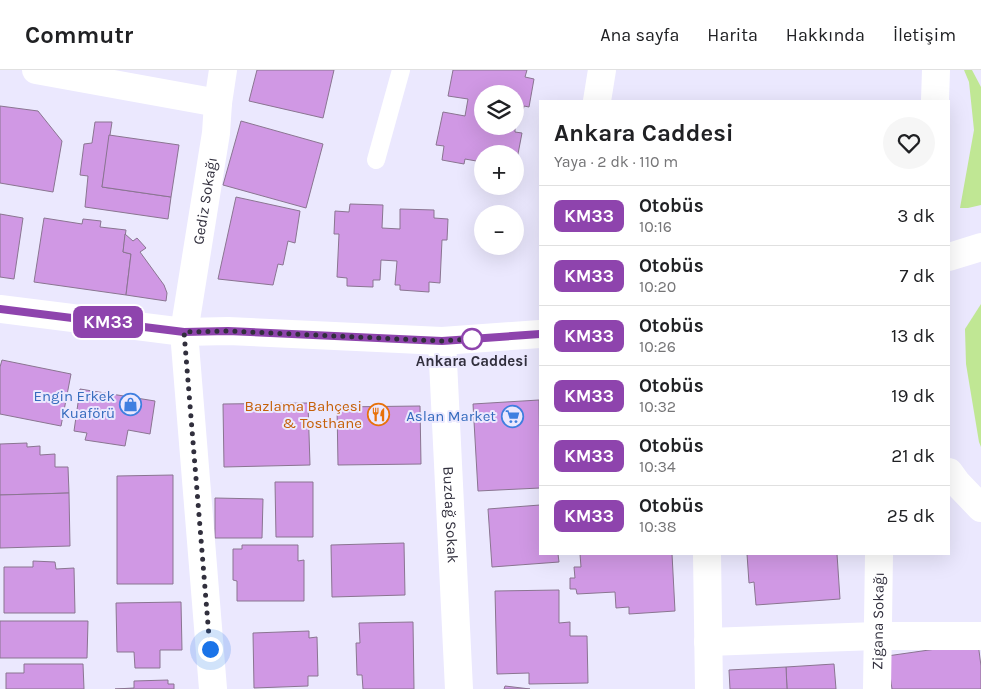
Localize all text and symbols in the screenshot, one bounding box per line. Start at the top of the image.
text: Commutr [25,21,133,49]
text: Ana sayfa [600,24,679,46]
text: Harita [707,24,758,46]
text: Hakkında [786,24,865,46]
text: İletişim [893,24,956,46]
map controls [474,85,524,255]
button: layers [474,85,524,135]
button: heart [883,117,935,169]
text: Ankara Caddesi [554,119,734,147]
button: + [474,145,524,195]
text: Yaya · 2 dk · 110 m [554,152,678,171]
street label: Gediz Sokağı [189,156,221,246]
text: Otobüs [639,195,704,217]
button: − [474,205,524,255]
text: KM33 [564,205,614,227]
text: 3 dk [897,205,935,227]
text: 10:16 [639,217,672,236]
text: Otobüs [639,255,704,277]
text: KM33 [564,265,614,287]
text: 7 dk [900,265,935,287]
text: 10:20 [639,277,676,296]
line badge: KM33 [73,306,143,338]
text: KM33 [83,311,133,333]
text: Otobüs [639,315,704,337]
text: KM33 [564,325,614,347]
text: 13 dk [891,325,935,347]
marker: Ankara Caddesi [461,328,483,350]
text: 10:26 [639,337,676,356]
place label: Ankara Caddesi [416,352,528,370]
text: Otobüs [639,375,704,397]
text: KM33 [564,385,614,407]
text: 19 dk [891,385,935,407]
place label: Engin Erkek Kuaförü [34,387,115,422]
shop icon: Engin Erkek Kuaförü [119,393,143,417]
place label: Bazlama Bahçesi & Tosthane [245,397,362,432]
text: 10:32 [639,397,676,416]
restaurant icon: Bazlama Bahçesi & Tosthane [366,403,390,427]
supermarket icon: Aslan Market [500,404,524,428]
place label: Aslan Market [406,407,496,425]
text: Otobüs [639,435,704,457]
text: KM33 [564,445,614,467]
text: 21 dk [891,445,935,467]
text: 10:34 [639,457,676,476]
street label: Buzdağ Sokak [439,466,462,564]
text: Otobüs [639,495,704,517]
text: KM33 [564,505,614,527]
text: 25 dk [887,505,935,527]
text: 10:38 [639,517,677,536]
street label: Zigana Sokağı [868,572,888,670]
your location [198,637,223,662]

